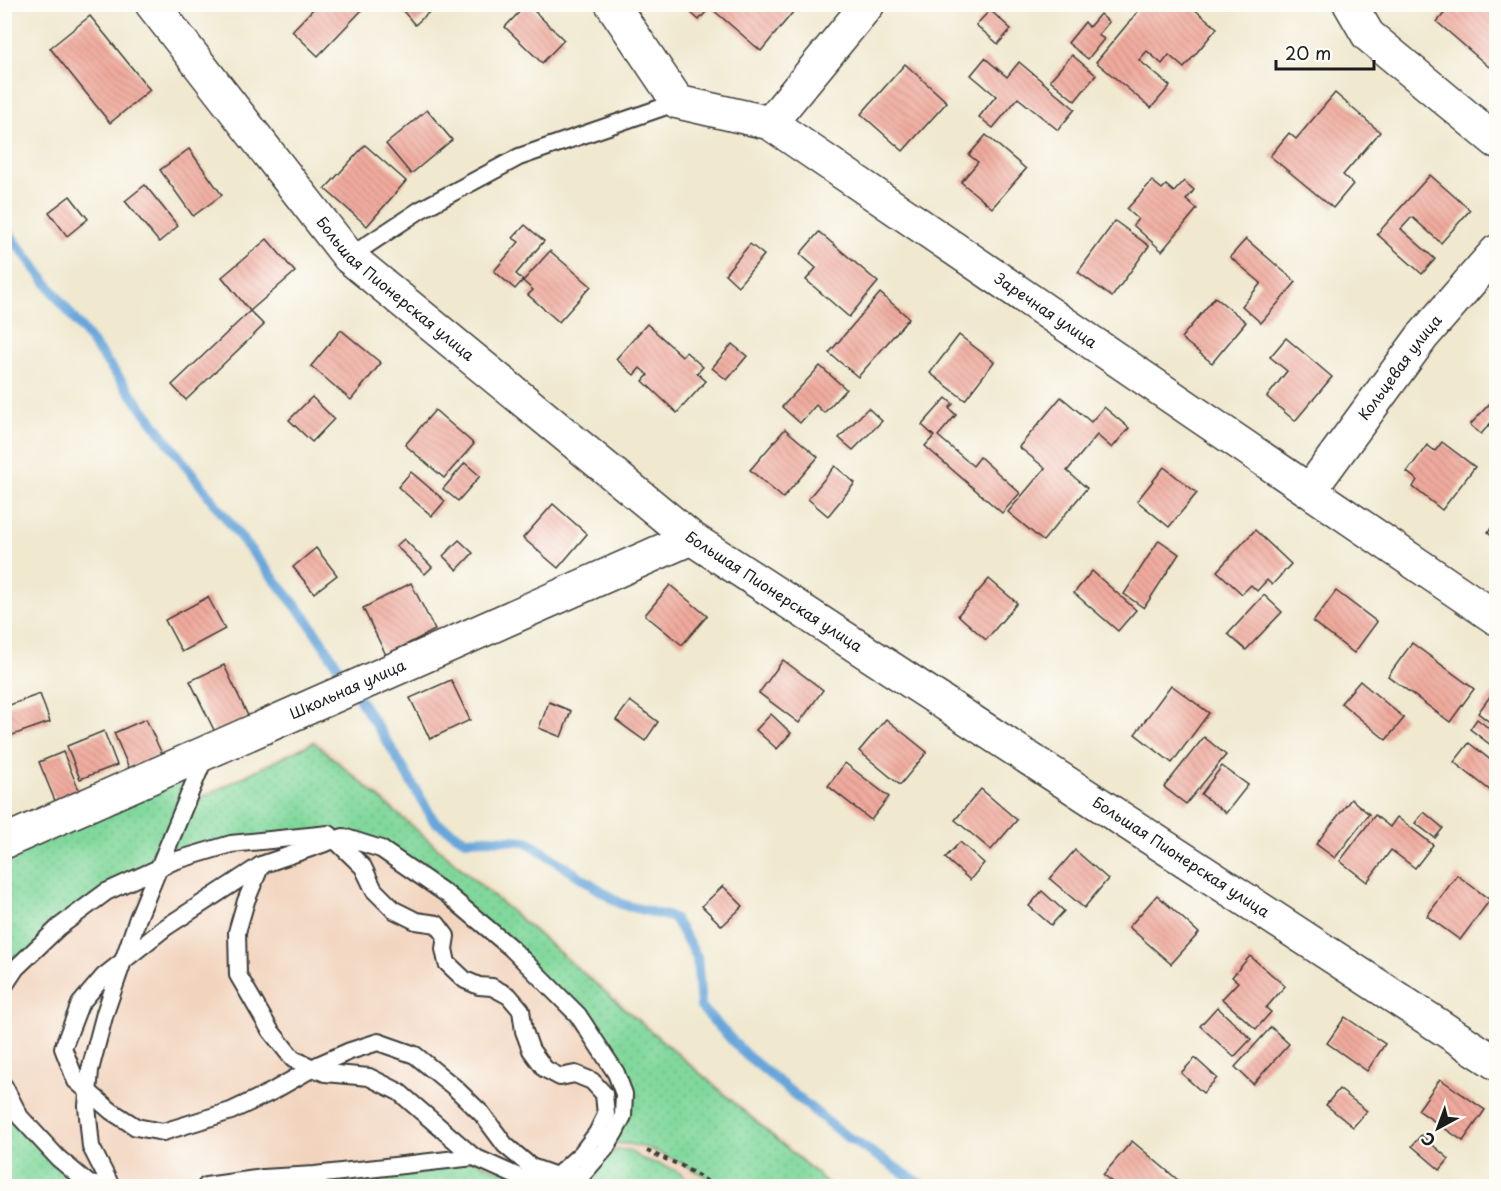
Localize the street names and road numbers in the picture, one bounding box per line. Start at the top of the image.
street label: Большая Пионерская улица [311,211,481,366]
street label: Заречная улица [990,266,1103,353]
street label: Кольцевая улица [1352,309,1447,425]
street label: Большая Пионерская улица [681,525,868,657]
street label: Школьная улица [286,653,409,724]
street label: Большая Пионерская улица [1089,790,1275,923]

